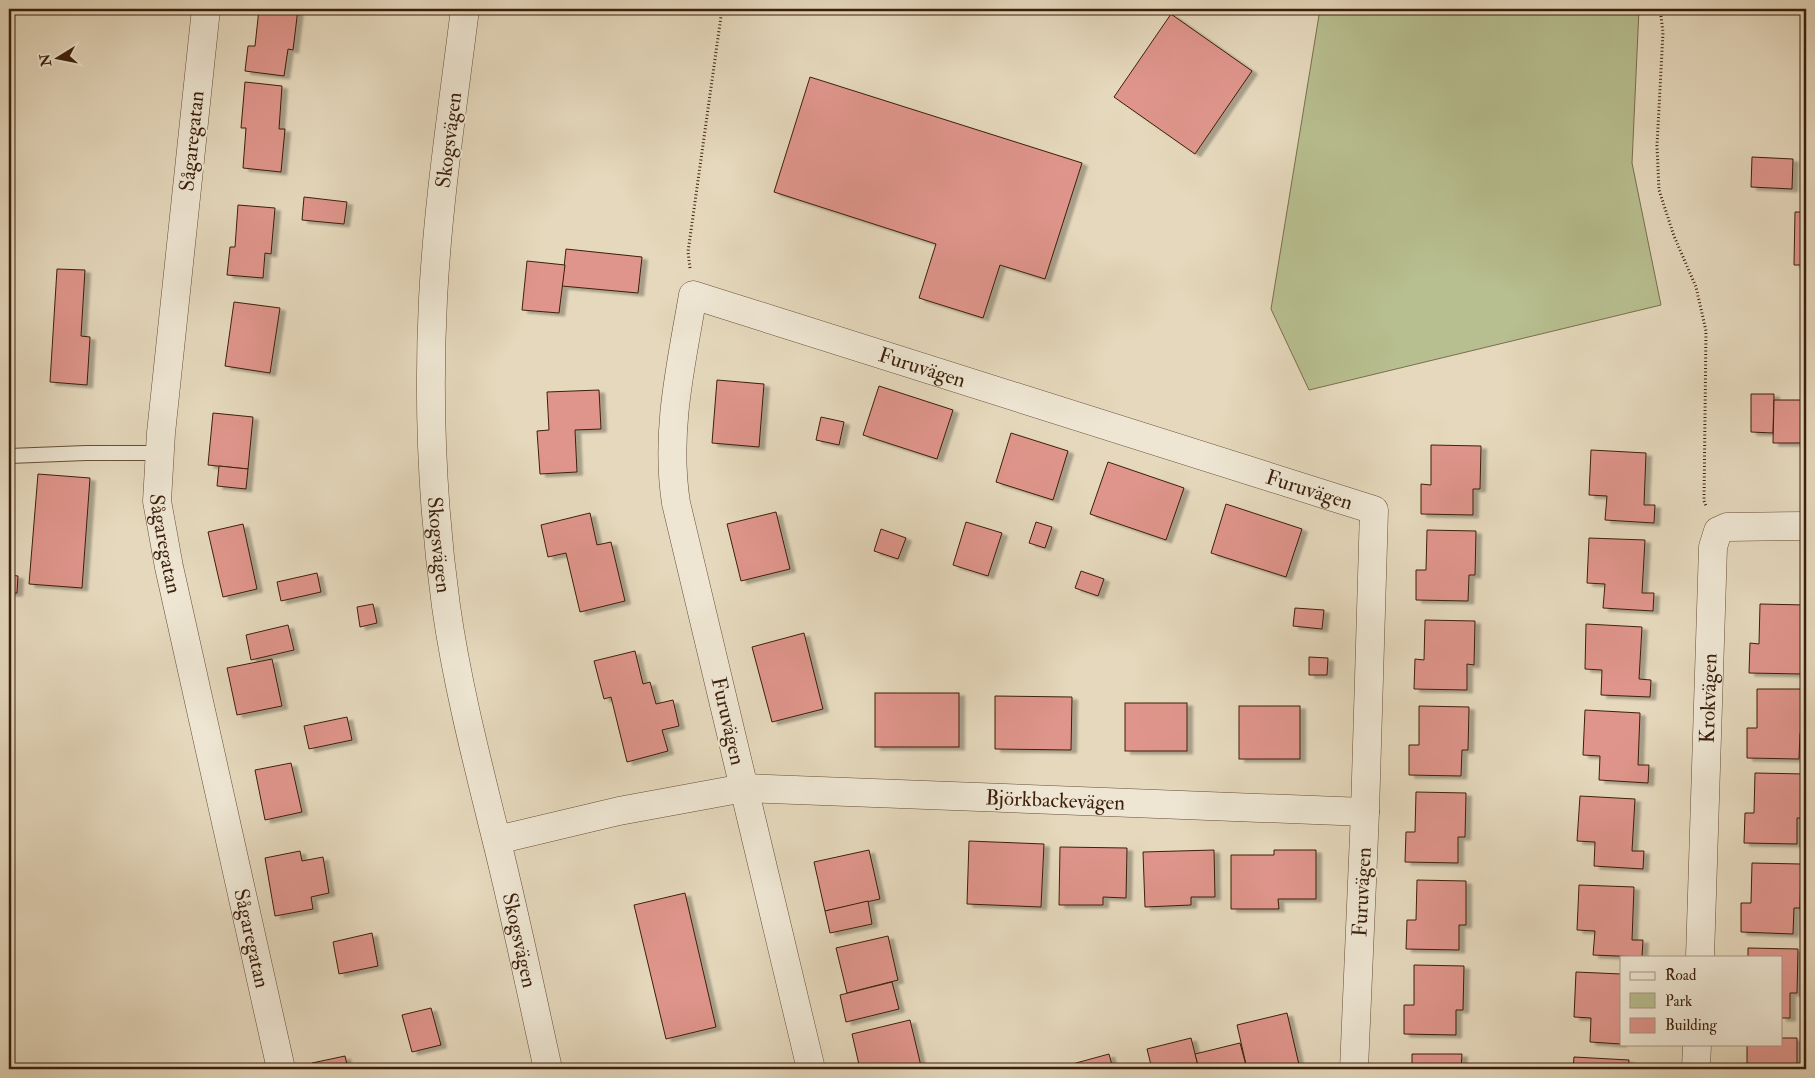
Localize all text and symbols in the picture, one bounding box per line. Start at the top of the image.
north arrow [32,32,82,82]
text: N [36,52,55,69]
street label: Sågaregatan [173,89,211,193]
street label: Skogsvägen [430,90,468,190]
street label: Furuvägen [875,341,969,394]
street label: Furuvägen [1263,463,1356,516]
street label: Sågaregatan [143,493,188,596]
street label: Skogsvägen [421,496,458,595]
street label: Krokvägen [1693,652,1723,744]
street label: Furuvägen [705,674,751,768]
street label: Björkbackevägen [985,784,1126,816]
street label: Furuvägen [1346,846,1378,938]
street label: Sågaregatan [228,886,276,991]
street label: Skogsvägen [496,890,543,990]
legend [1620,956,1782,1046]
text: Road [1665,966,1697,985]
text: Park [1665,992,1692,1011]
text: Building [1665,1016,1717,1035]

